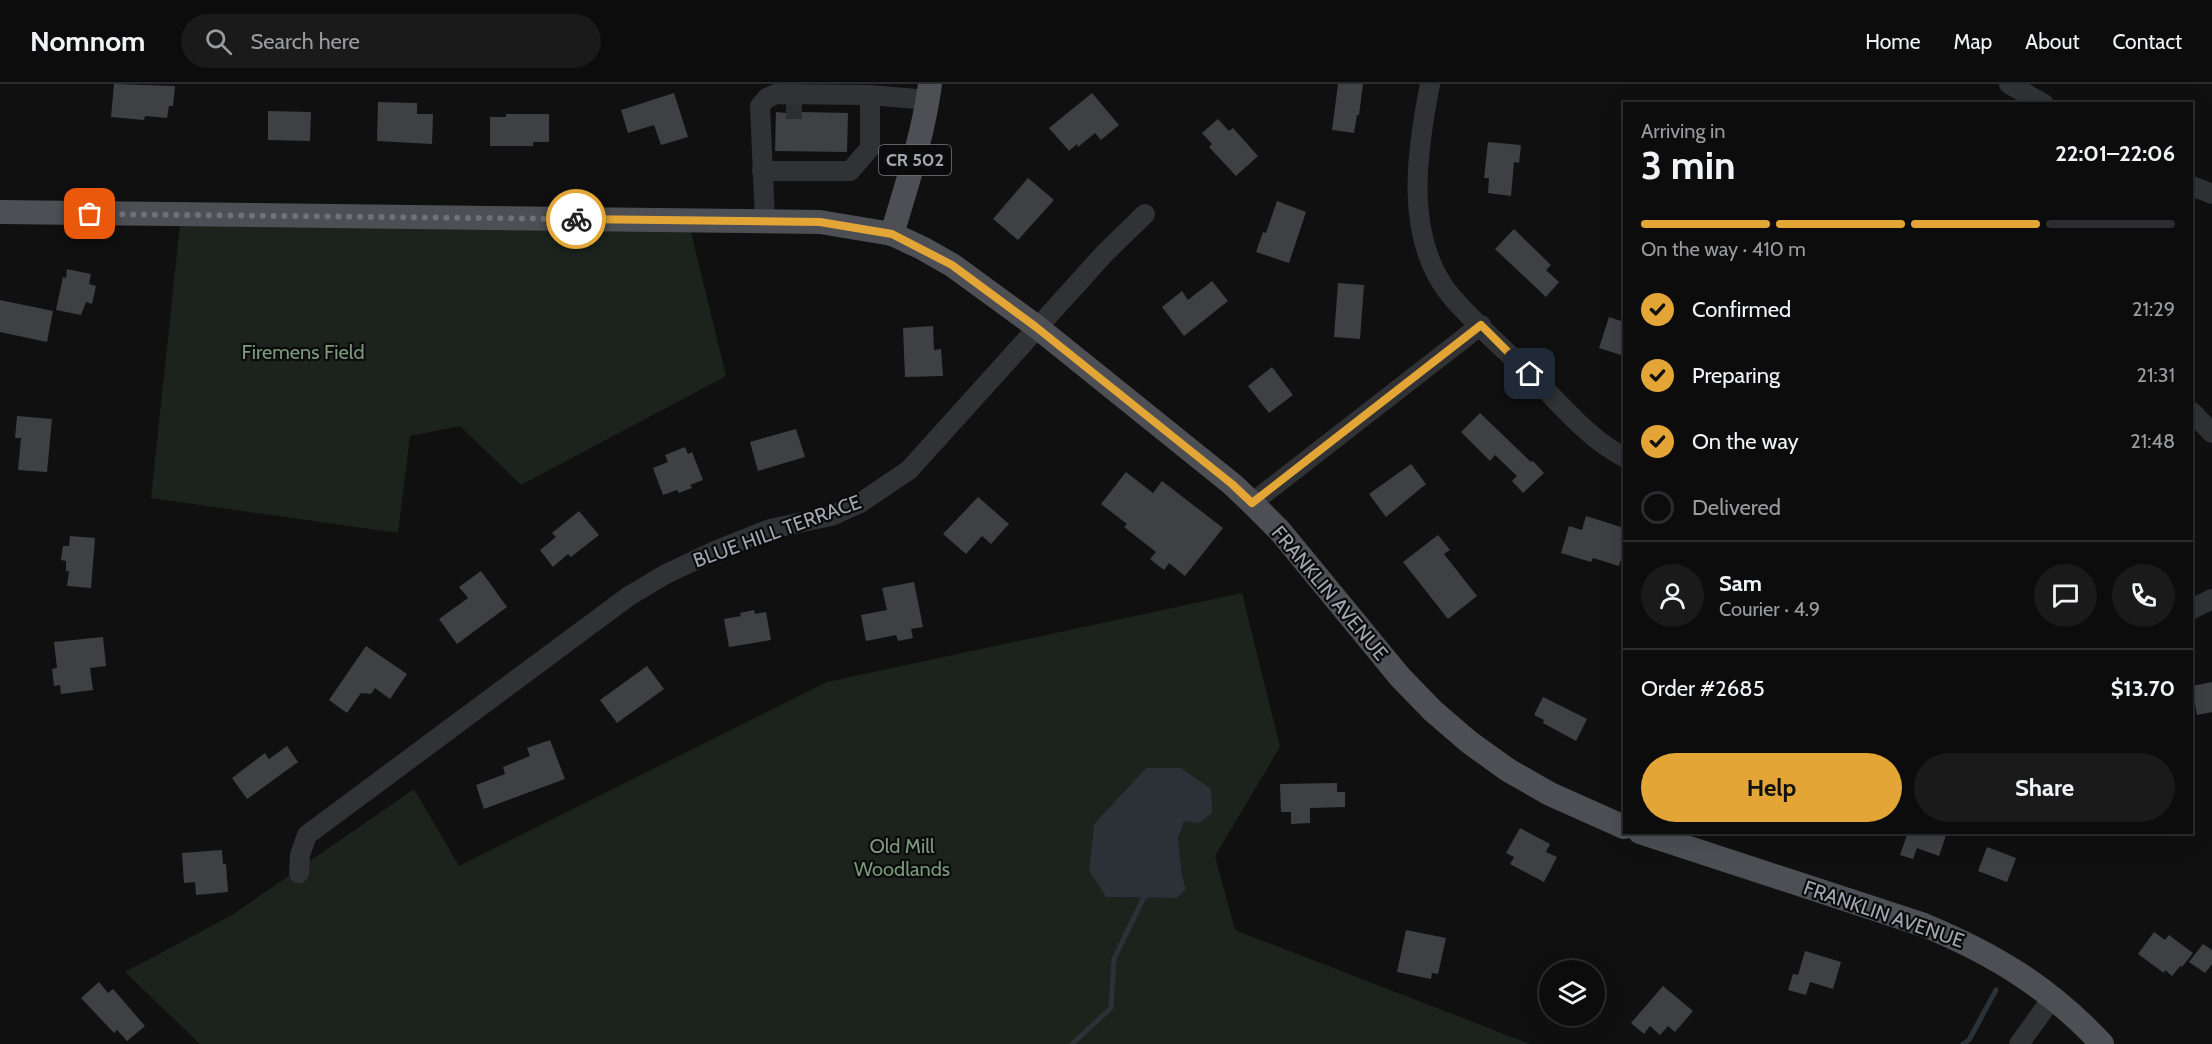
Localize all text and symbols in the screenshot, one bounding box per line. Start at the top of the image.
search box [181,14,601,68]
text: Nomnom [30,24,145,58]
icon: search [202,25,235,58]
text: Search here [250,28,360,55]
text: Home [1865,29,1921,54]
text: Map [1954,29,1992,54]
text: About [2025,29,2079,54]
text: Contact [2112,29,2182,54]
text: Arriving in [1641,119,1725,143]
text: 22:01–22:06 [2055,140,2175,167]
text: 3 min [1641,141,1736,189]
road number: CR 502 [879,145,951,175]
pin [64,188,115,239]
courier [546,189,606,249]
icon: bag [73,197,106,230]
icon: bike [560,203,593,236]
text: On the way · 410 m [1641,237,1806,261]
icon: check [1641,293,1674,326]
text: Confirmed [1692,296,1791,323]
text: 21:29 [2132,297,2175,321]
park label: Firemens Field [241,340,365,364]
pin [1504,348,1555,399]
icon: home [1513,357,1546,390]
icon: check [1641,359,1674,392]
text: Preparing [1692,362,1780,389]
text: 21:31 [2137,363,2175,387]
icon: check [1641,425,1674,458]
text: On the way [1692,428,1799,455]
text: 21:48 [2130,429,2175,453]
street label: BLUE HILL TERRACE [690,489,864,573]
text: Delivered [1692,494,1781,521]
street label: FRANKLIN AVENUE [1267,521,1393,665]
button: person [1641,564,1704,627]
button: chat [2034,564,2097,627]
button: phone [2112,564,2175,627]
text: Sam [1719,570,1762,597]
text: Courier · 4.9 [1719,597,1820,621]
text: Order #2685 [1641,675,1765,702]
text: $13.70 [2111,675,2175,702]
button: Help [1641,753,1902,822]
button: Share [1914,753,2175,822]
park label: Old Mill Woodlands [854,834,950,881]
street label: FRANKLIN AVENUE [1801,875,1967,953]
map controls [1539,960,1605,1026]
button: layers [1539,960,1605,1026]

